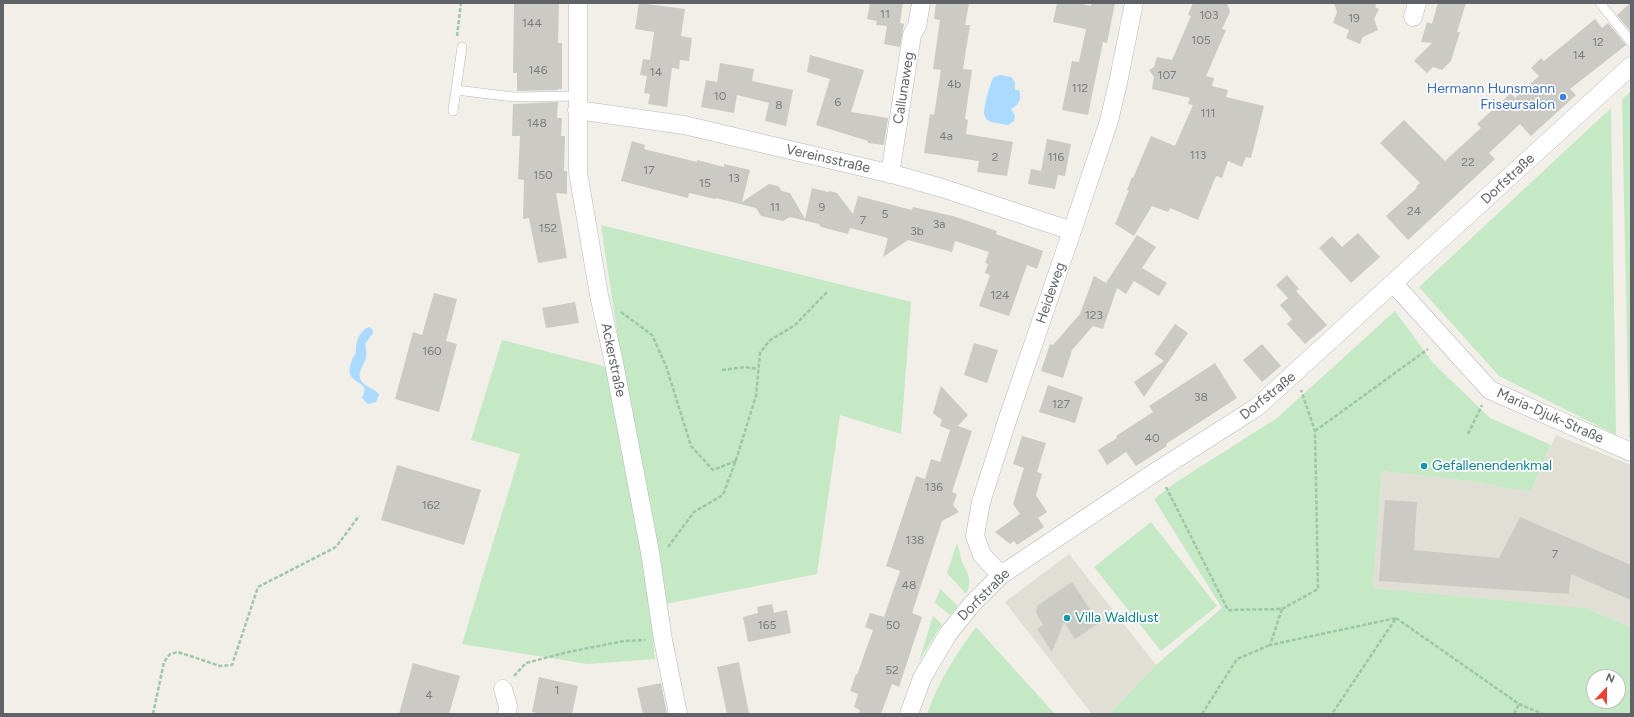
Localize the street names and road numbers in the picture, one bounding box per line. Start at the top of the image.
street label: Callunaweg [890,51,918,125]
street label: Vereinsstraße [784,141,872,177]
street label: Dorfstraße [1478,150,1538,208]
street label: Heideweg [1033,260,1069,326]
street label: Ackerstraße [597,321,629,399]
street label: Dorfstraße [1237,368,1299,424]
street label: Maria-Djuk-Straße [1494,385,1606,447]
street label: Dorfstraße [954,565,1014,625]

